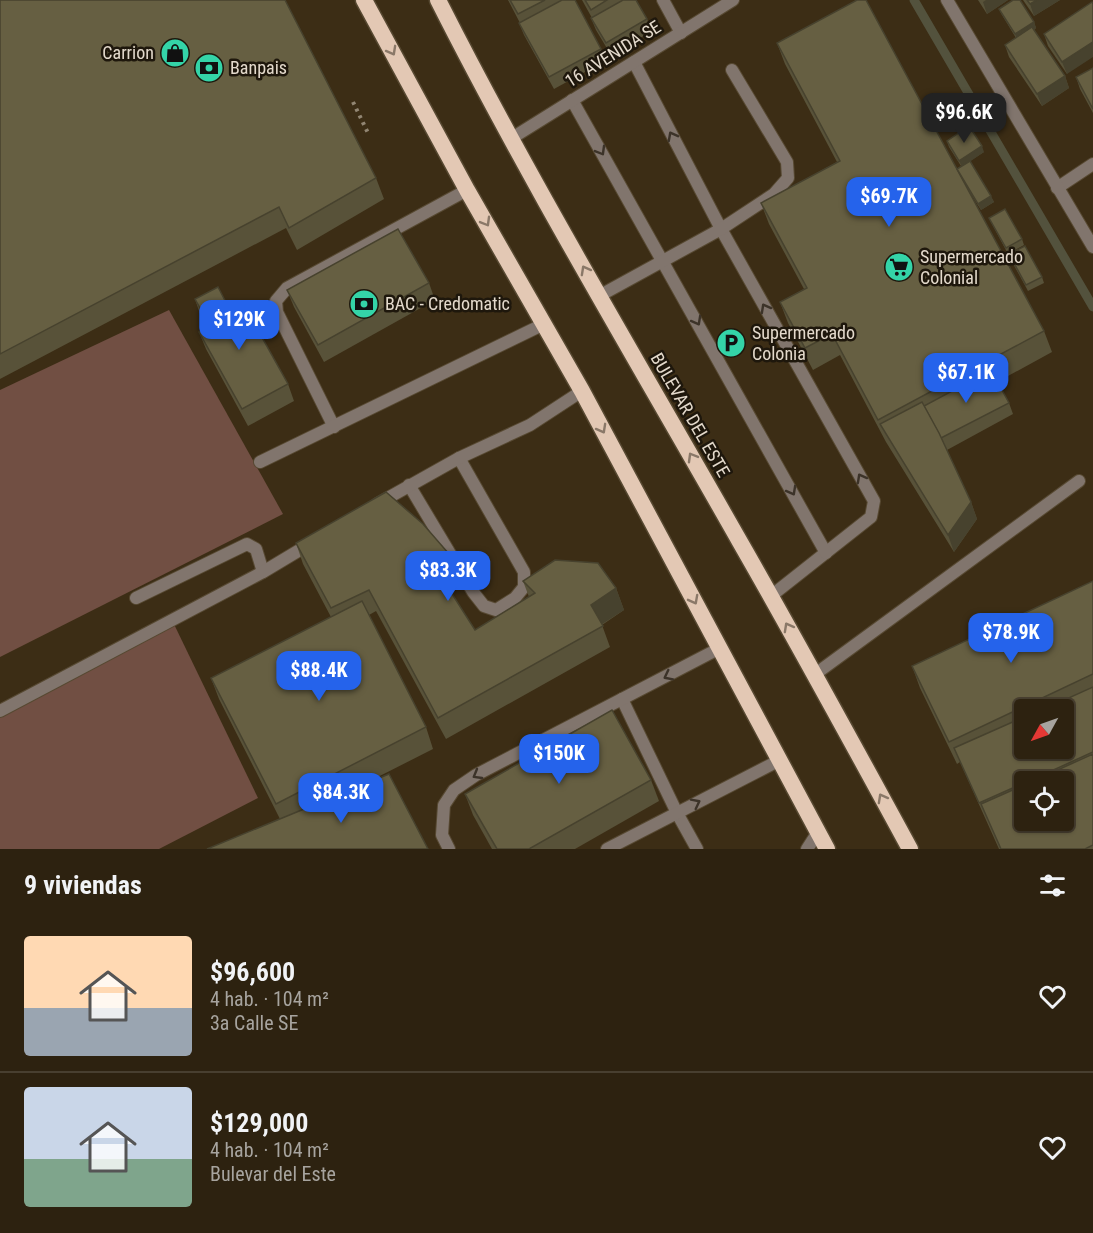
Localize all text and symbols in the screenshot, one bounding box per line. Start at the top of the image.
street label: 16 AVENIDA SE [561,16,665,91]
shop icon: Carrion [159,37,191,69]
place label: Carrion [102,42,154,63]
one-way arrow [385,45,396,55]
bank icon: Banpais [193,52,225,84]
place label: Banpais [230,57,287,78]
pin: $96.6K [915,93,1013,144]
text: $96.6K [935,100,993,124]
one-way arrow [668,132,680,143]
one-way arrow [593,145,605,155]
pin: $69.7K [840,177,938,228]
text: $69.7K [860,184,918,208]
one-way arrow [478,216,490,226]
place label: Supermercado Colonial [920,246,1023,288]
supermarket icon: Supermercado Colonial [883,251,915,283]
one-way arrow [581,266,592,276]
bank icon: BAC - Credomatic [348,288,380,320]
place label: BAC - Credomatic [385,293,510,314]
pin: $129K [197,300,281,351]
one-way arrow [761,304,772,314]
text: $129K [213,307,265,331]
one-way arrow [689,315,701,325]
place label: Supermercado Colonia [752,322,855,364]
parking icon: Supermercado Colonia [715,327,747,359]
street label: BULEVAR DEL ESTE [646,349,734,480]
pin: $67.1K [917,353,1015,404]
text: $67.1K [937,360,995,384]
one-way arrow [595,422,606,433]
one-way arrow [688,453,699,464]
one-way arrow [857,474,868,484]
one-way arrow [785,485,796,495]
pin: $83.3K [399,551,497,602]
text: $83.3K [419,558,477,582]
one-way arrow [687,594,698,605]
pin: $78.9K [962,613,1060,664]
text: $78.9K [982,620,1040,644]
one-way arrow [784,623,795,633]
pin: $88.4K [270,651,368,702]
text: $88.4K [290,658,348,682]
one-way arrow [664,668,675,680]
north arrow [1014,699,1074,759]
map controls [1014,699,1074,831]
pin: $150K [517,734,601,785]
text: $150K [533,741,585,765]
one-way arrow [473,768,483,780]
button: locate [1014,771,1074,831]
pin: $84.3K [292,773,390,824]
text: $84.3K [312,780,370,804]
one-way arrow [878,794,889,804]
one-way arrow [690,799,701,810]
icon: filters [1036,869,1069,902]
text: 9 viviendas [24,870,142,900]
text: $96,600 [210,957,295,987]
icon: home [72,960,144,1032]
icon: heart [1036,980,1069,1013]
text: 4 hab. · 104 m² [210,987,329,1011]
text: 3a Calle SE [210,1011,298,1035]
text: $129,000 [210,1108,308,1138]
icon: home [72,1111,144,1183]
icon: heart [1036,1131,1069,1164]
text: 4 hab. · 104 m² [210,1138,329,1162]
text: Bulevar del Este [210,1162,336,1186]

